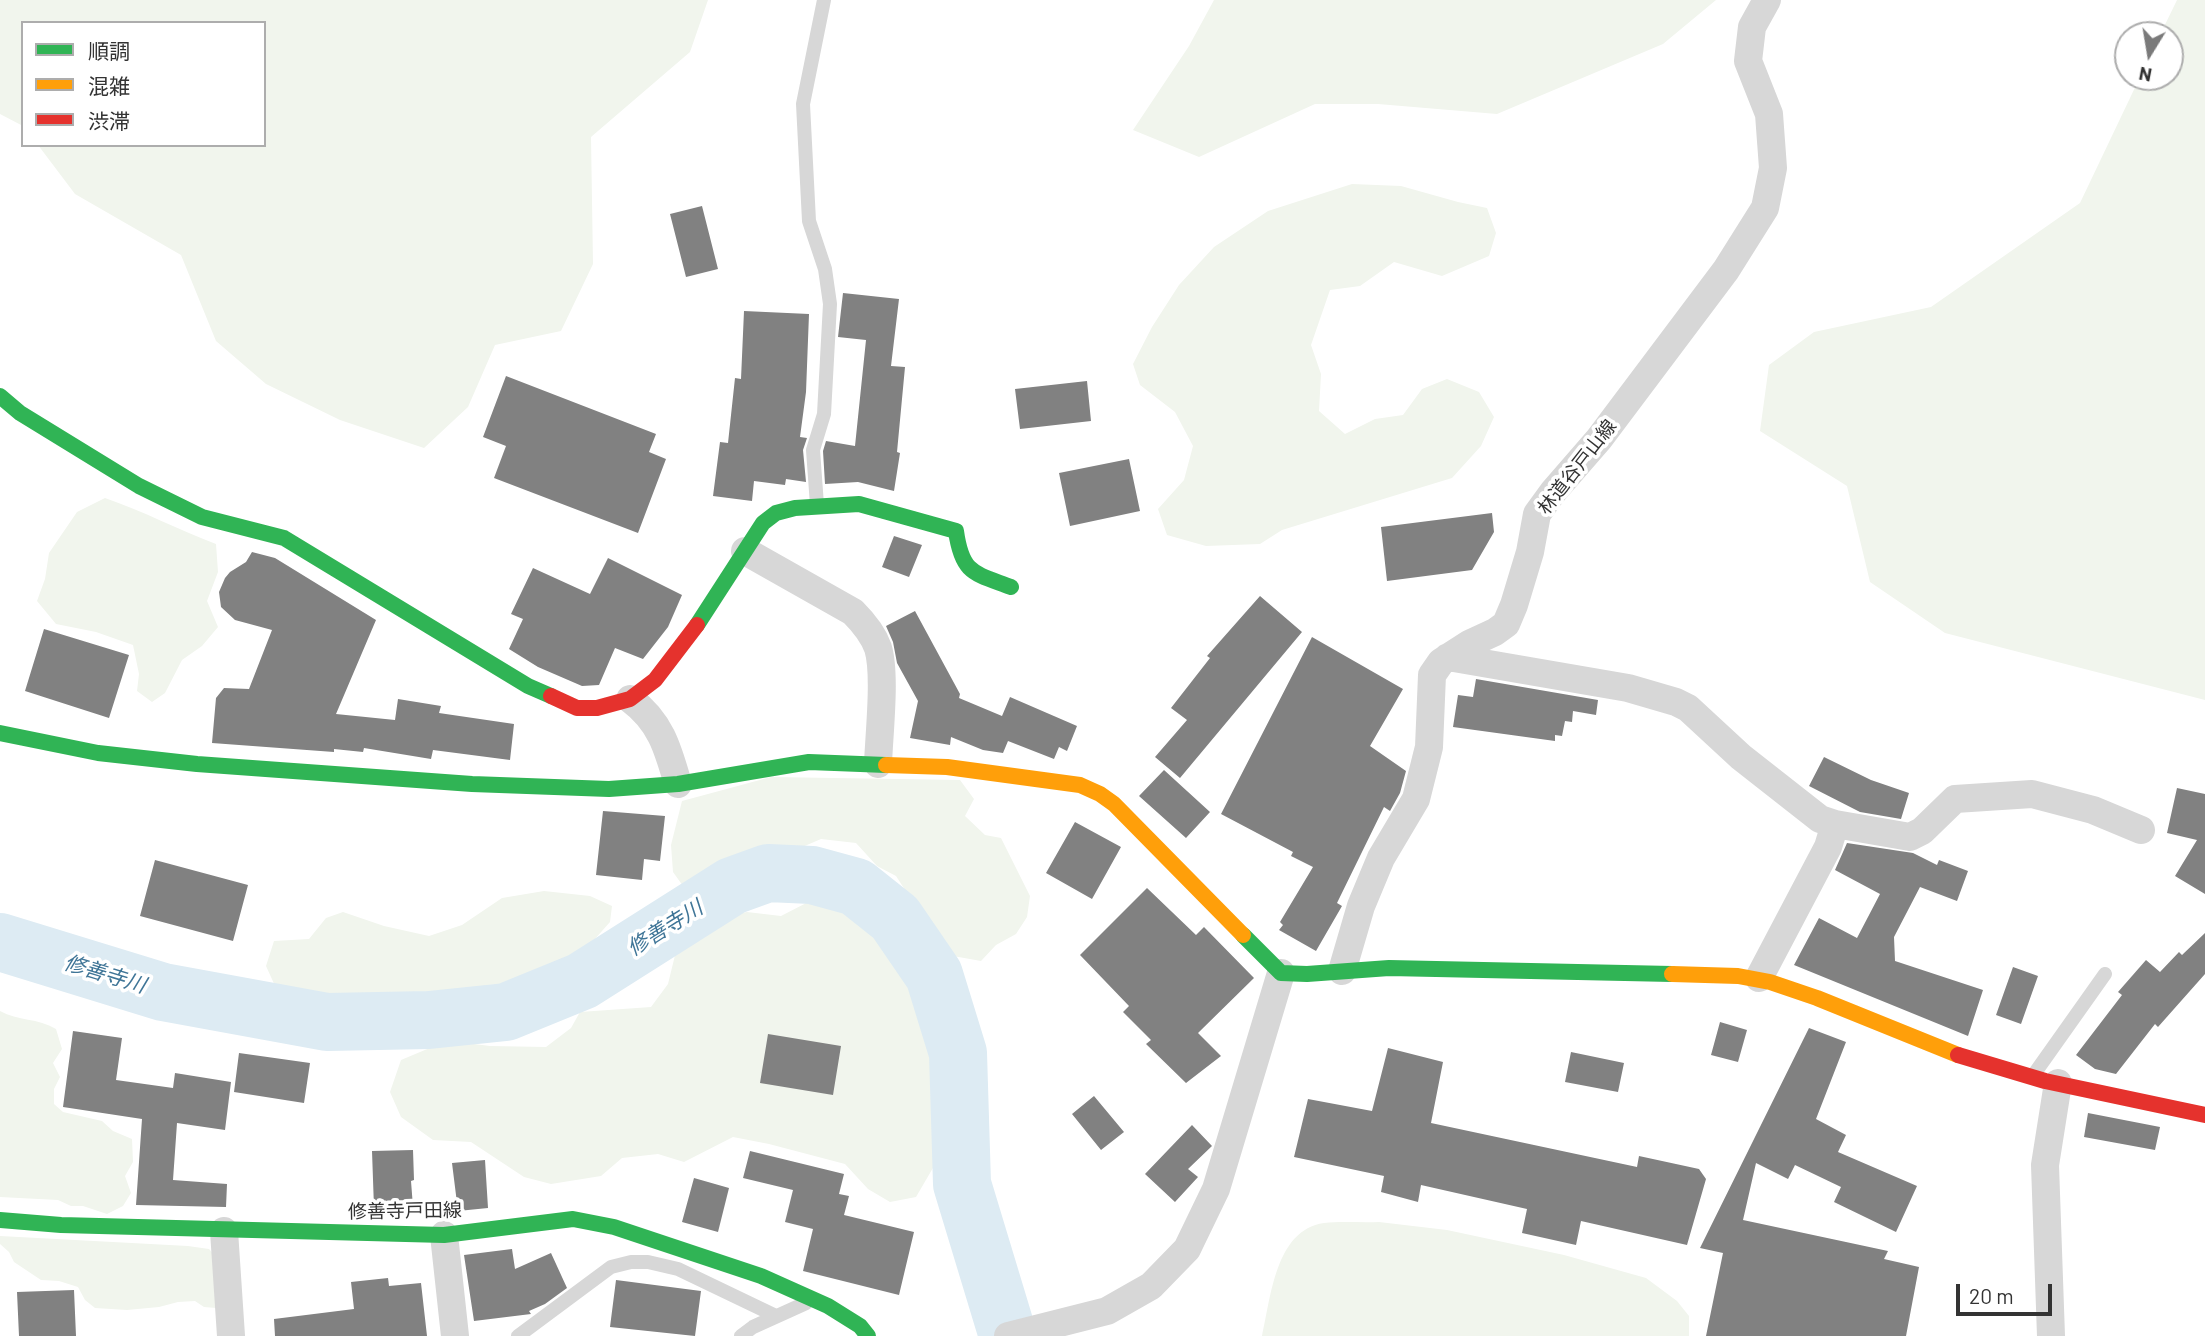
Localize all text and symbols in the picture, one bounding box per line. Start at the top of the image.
legend [21,21,266,147]
north arrow [2114,21,2184,91]
text: 順調 [88,38,130,63]
text: N [2137,63,2154,88]
text: 混雑 [88,73,130,98]
text: 渋滞 [88,108,130,133]
street label: 林道谷戸山線 [1533,415,1621,519]
water label: 修善寺川 [623,895,707,961]
water label: 修善寺川 [61,950,149,998]
street label: 修善寺戸田線 [348,1199,462,1223]
scale bar [1960,1270,2056,1314]
text: 20 m [1969,1283,2014,1308]

